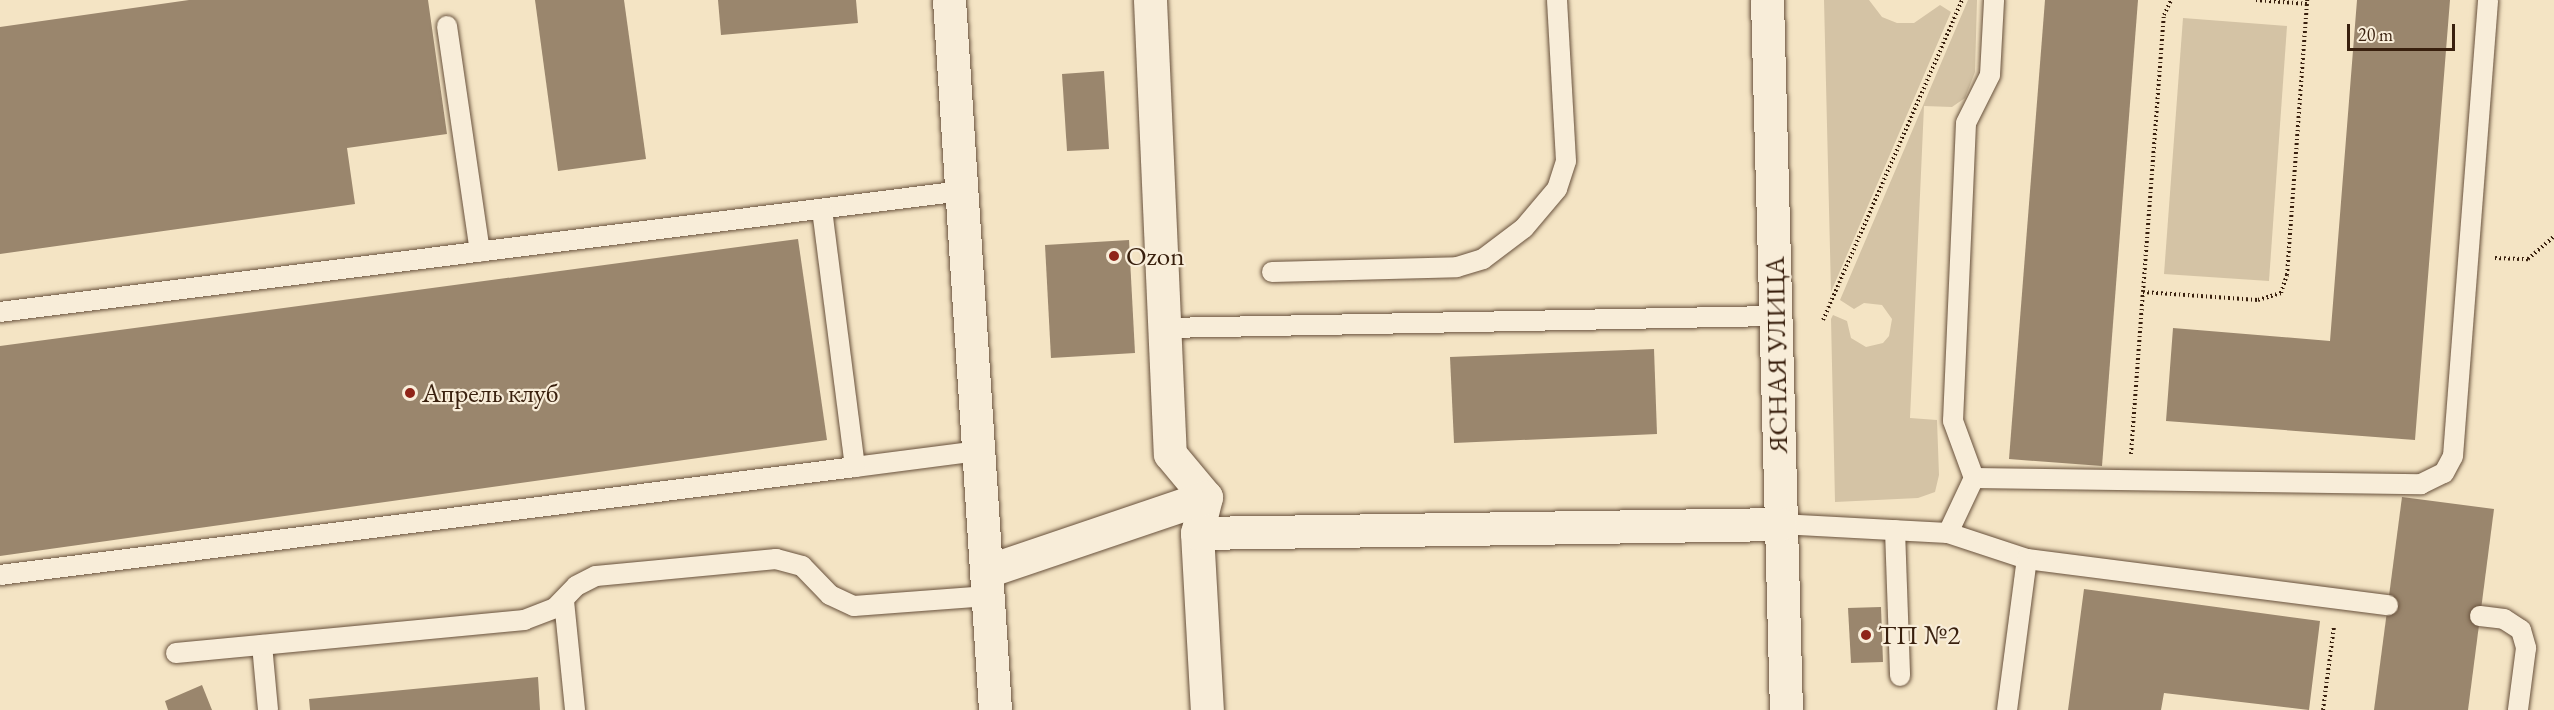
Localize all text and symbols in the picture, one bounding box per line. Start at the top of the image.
scale bar [2350,12,2458,50]
text: 20 m [2358,23,2393,46]
place label: Ozon [1126,240,1184,272]
marker: Ozon [1107,249,1121,263]
street label: ЯСНАЯ УЛИЦА [1758,256,1794,454]
place label: Апрель клуб [422,377,559,409]
marker: Апрель клуб [403,386,417,400]
place label: ТП №2 [1878,619,1960,651]
marker: ТП №2 [1859,628,1873,642]

